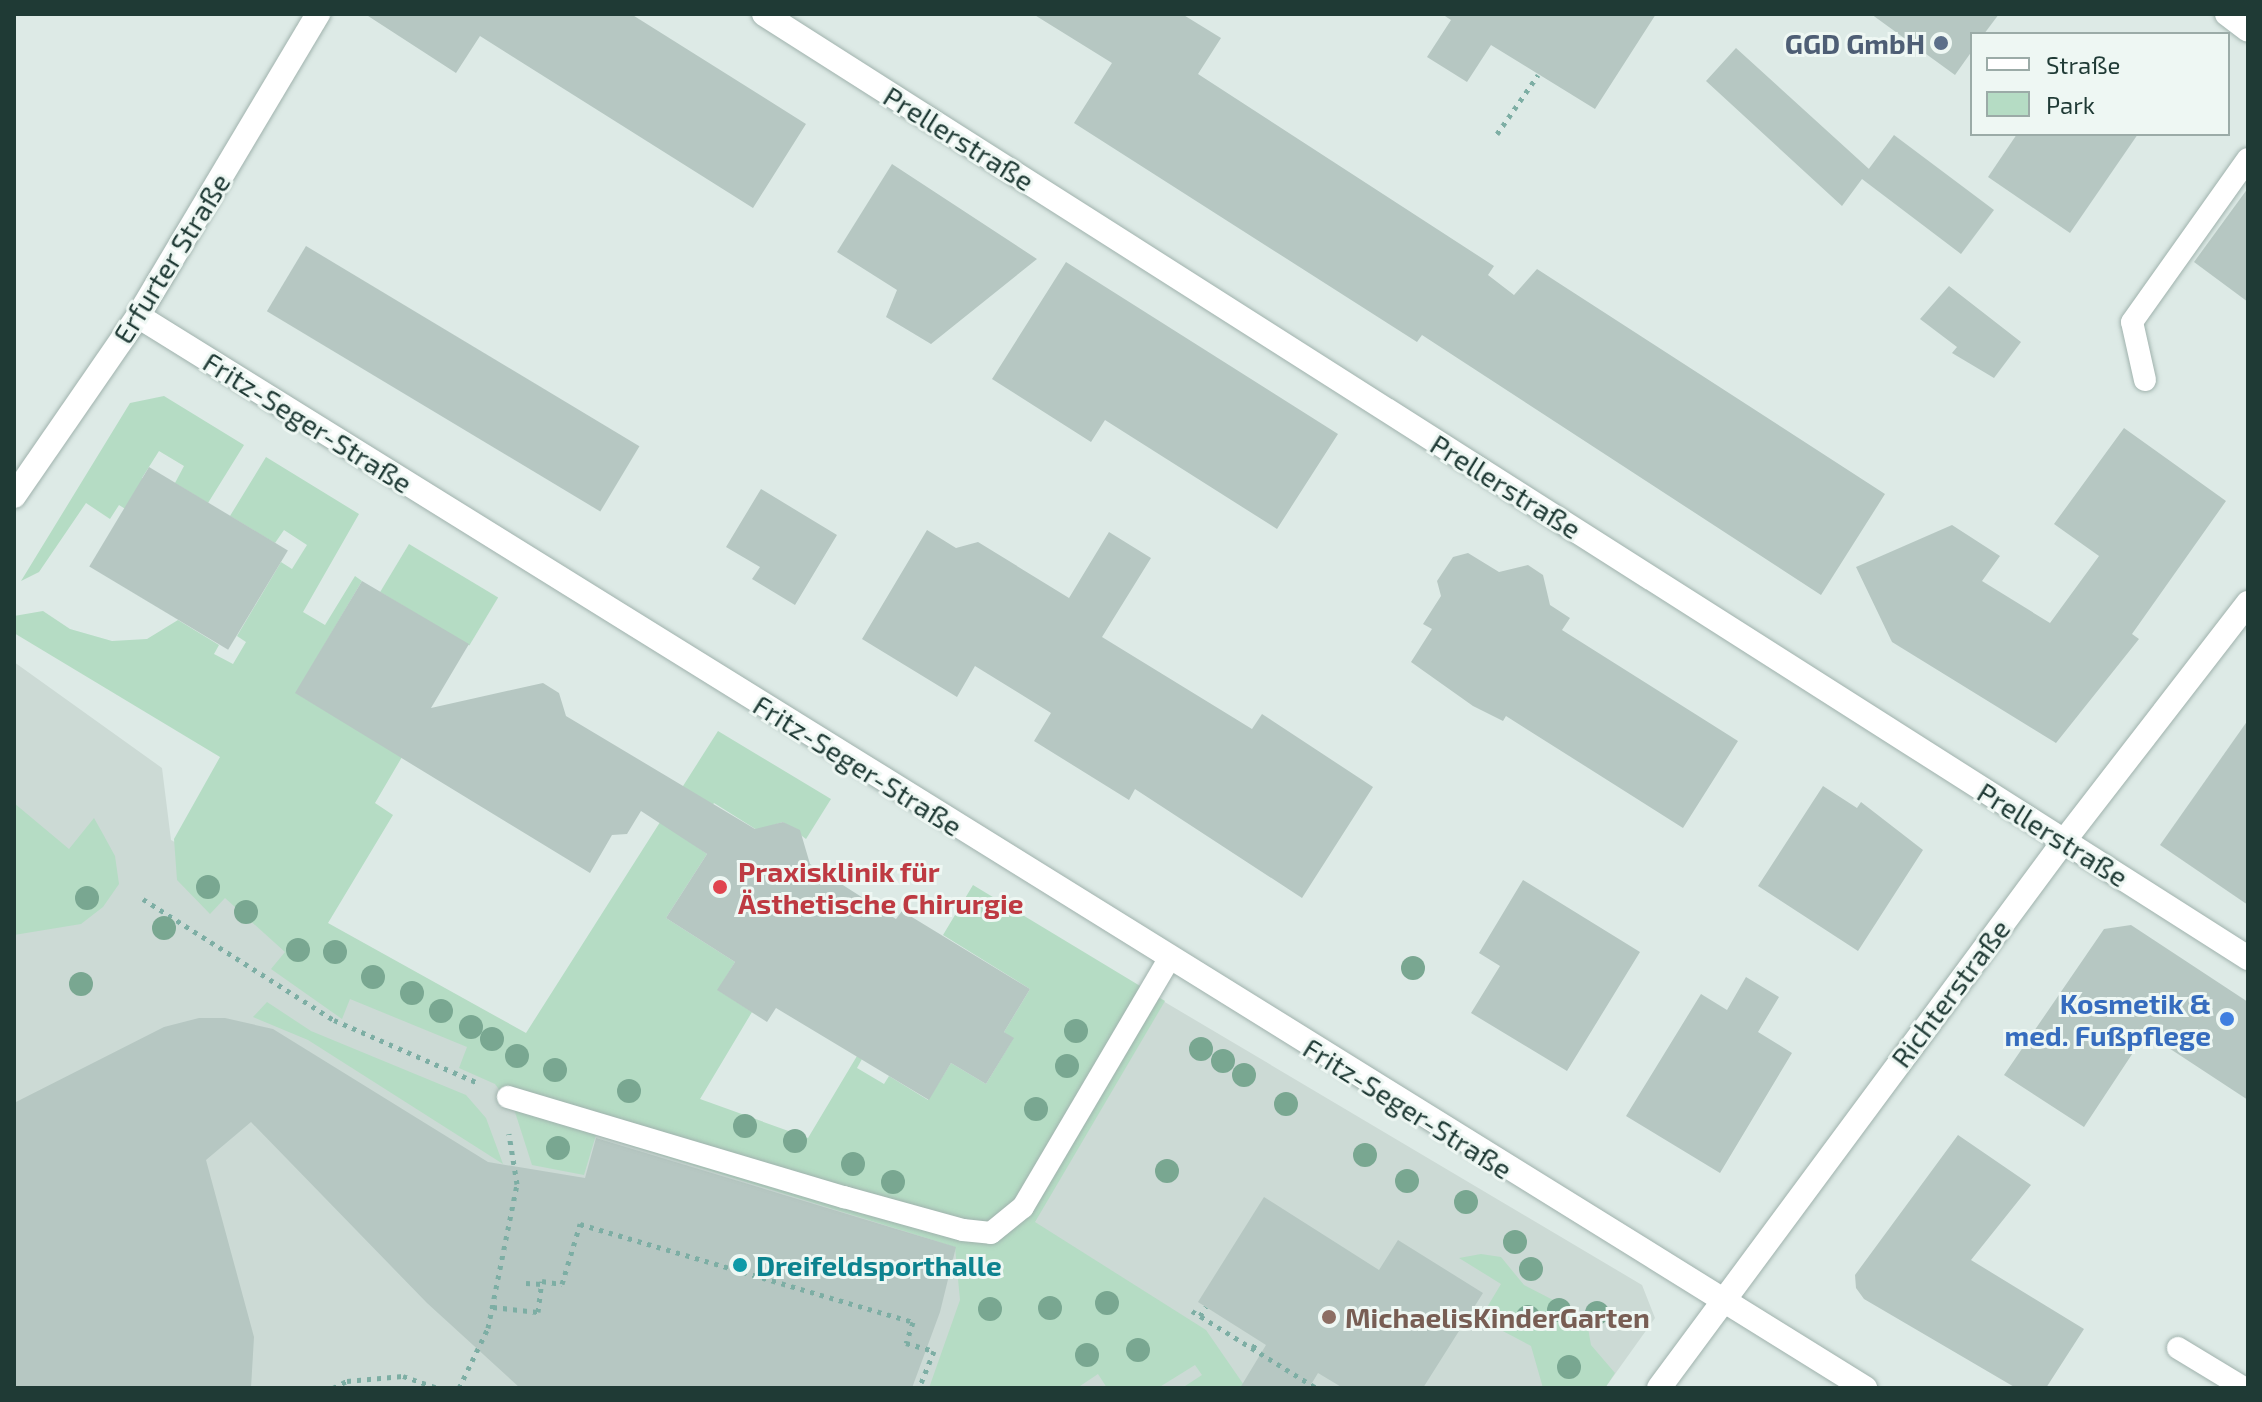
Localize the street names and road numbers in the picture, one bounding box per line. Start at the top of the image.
street label: Prellerstraße [878,79,1040,197]
street label: Erfurter Straße [105,167,237,349]
street label: Fritz-Seger-Straße [197,344,419,500]
street label: Prellerstraße [1425,427,1587,545]
street label: Fritz-Seger-Straße [747,687,969,843]
street label: Prellerstraße [1972,775,2134,893]
street label: Richterstraße [1883,912,2017,1074]
street label: Fritz-Seger-Straße [1297,1030,1519,1186]

